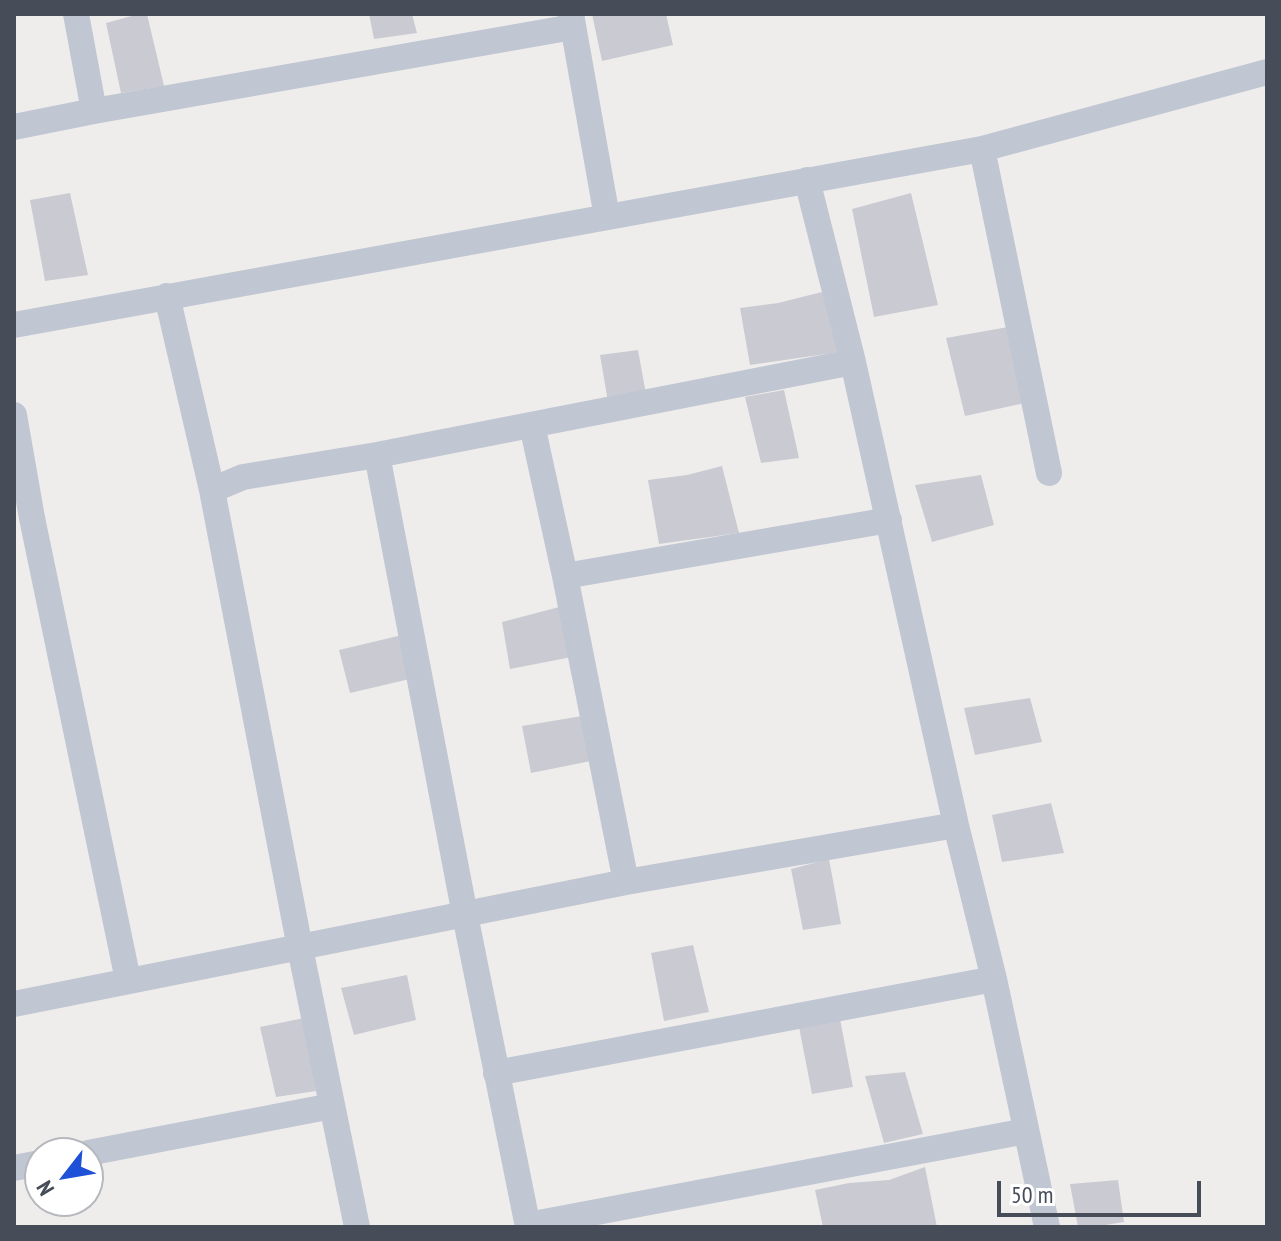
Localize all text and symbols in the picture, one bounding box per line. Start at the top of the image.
north arrow [24,1137,104,1217]
scale bar [1001,1165,1205,1215]
text: N [30,1176,60,1201]
text: 50 m [1011,1179,1053,1210]

